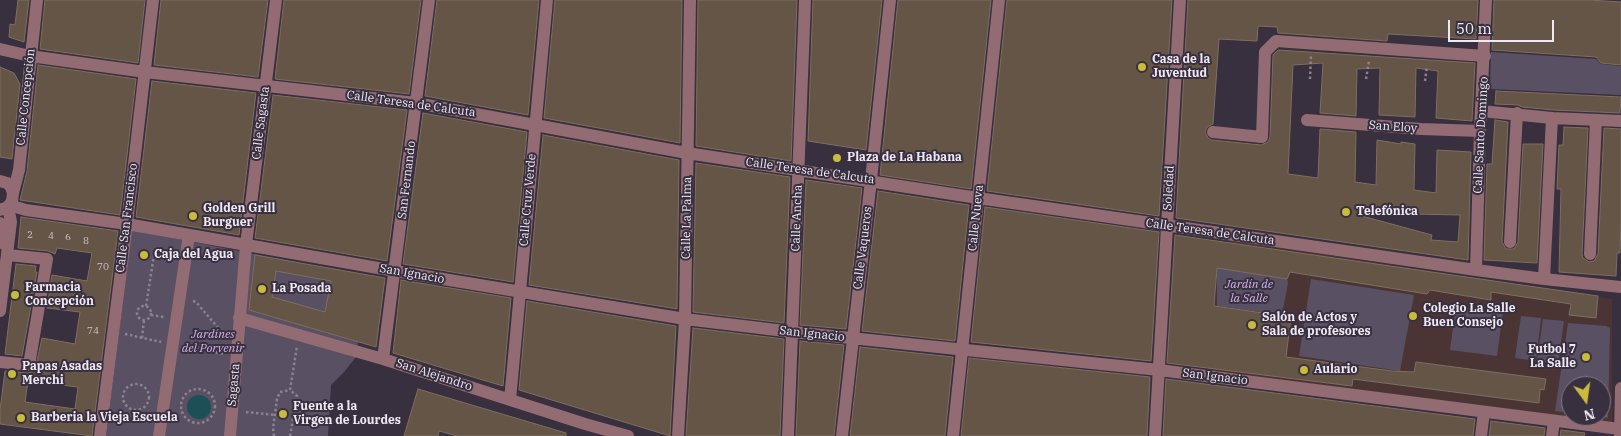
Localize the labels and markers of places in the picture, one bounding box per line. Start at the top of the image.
place label: Casa de la Juventud [1152,53,1210,81]
marker: Casa de la Juventud [1136,61,1148,73]
place label: Plaza de La Habana [847,151,962,165]
marker: Plaza de La Habana [831,152,843,164]
place label: Golden Grill Burguer [203,202,275,230]
place label: Telefónica [1356,205,1418,219]
marker: Telefónica [1340,206,1352,218]
marker: Golden Grill Burguer [187,210,199,222]
place label: Caja del Agua [154,248,233,262]
marker: Caja del Agua [138,249,150,261]
place label: Farmacia Concepción [25,281,94,309]
place label: La Posada [272,282,331,296]
marker: La Posada [256,283,268,295]
marker: Farmacia Concepción [9,289,21,301]
place label: Colegio La Salle Buen Consejo [1423,302,1516,330]
marker: Colegio La Salle Buen Consejo [1407,310,1419,322]
place label: Salón de Actos y Sala de profesores [1262,311,1371,339]
marker: Salón de Actos y Sala de profesores [1246,319,1258,331]
place label: Futbol 7 La Salle [1528,343,1576,371]
marker: Futbol 7 La Salle [1580,351,1592,363]
place label: Papas Asadas Merchi [22,360,102,388]
place label: Aulario [1314,363,1358,377]
marker: Aulario [1298,364,1310,376]
marker: Papas Asadas Merchi [6,368,18,380]
place label: Fuente a la Virgen de Lourdes [293,400,401,428]
marker: Fuente a la Virgen de Lourdes [277,408,289,420]
place label: Barberia la Vieja Escuela [31,411,178,425]
marker: Barberia la Vieja Escuela [15,412,27,424]

